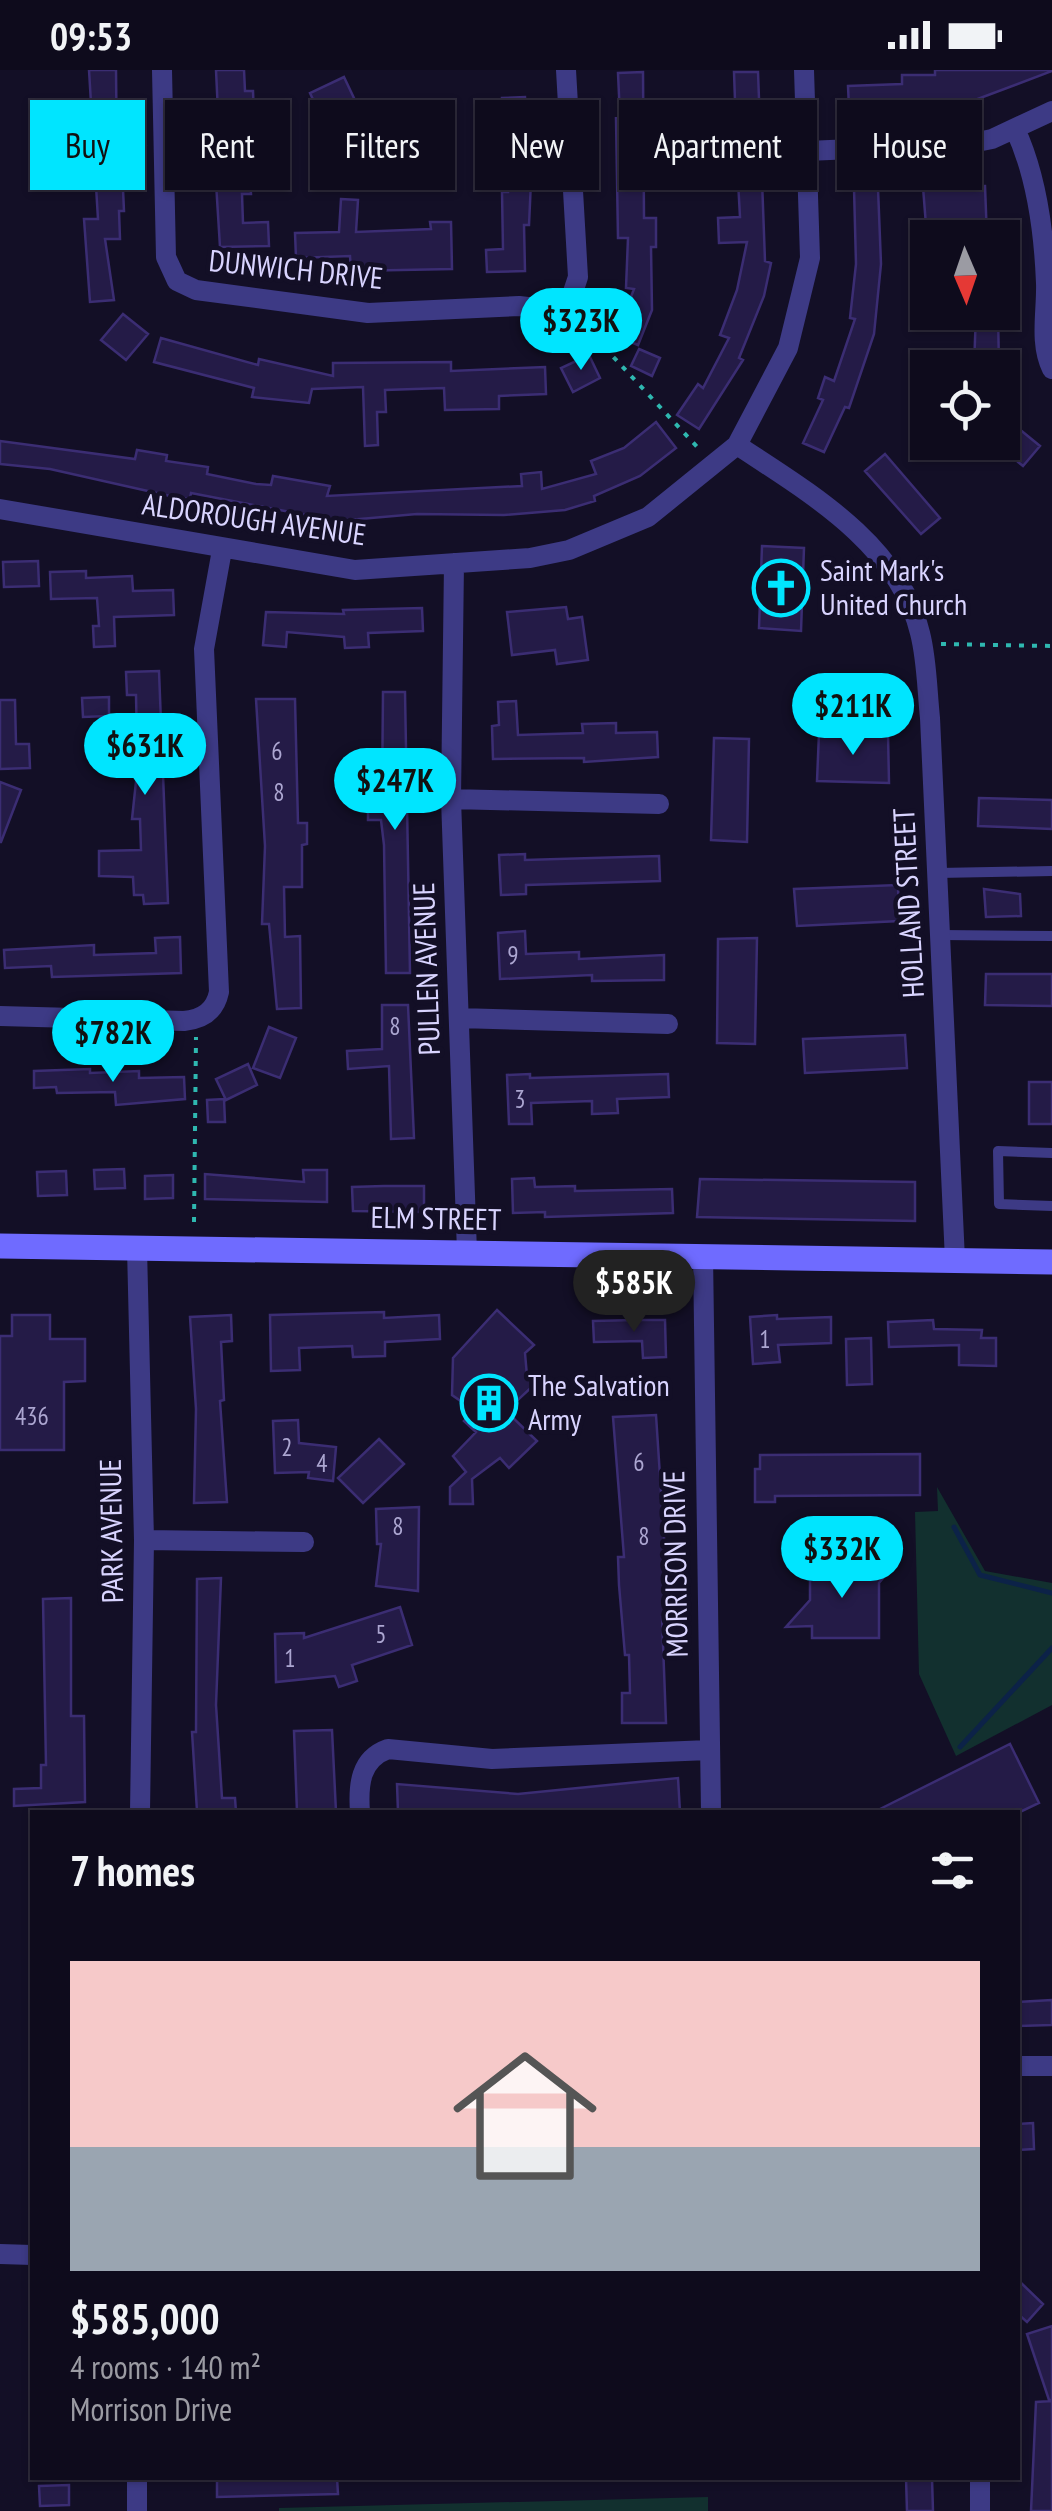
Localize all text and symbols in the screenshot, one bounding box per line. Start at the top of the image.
text: 09:53 [50,11,132,60]
chip: Buy [30,100,145,190]
chip: Rent [165,100,290,190]
chip: Filters [310,100,455,190]
chip: New [475,100,599,190]
chip: Apartment [619,100,817,190]
chip: House [837,100,982,190]
north arrow [910,220,1020,330]
map controls [910,220,1020,460]
street label: DUNWICH DRIVE [207,240,385,297]
pin: $323K [511,288,651,373]
text: $323K [542,299,620,341]
button: locate [910,350,1020,460]
street label: ALDOROUGH AVENUE [140,484,368,554]
place label: Saint Mark's United Church [820,550,967,623]
church icon: Saint Mark's United Church [751,558,811,618]
pin: $211K [783,673,923,758]
text: $211K [814,684,892,726]
pin: $631K [75,713,215,798]
text: $631K [106,724,184,766]
house number: 6 [271,735,283,767]
pin: $247K [325,748,465,833]
text: $247K [356,759,434,801]
house number: 8 [273,776,285,808]
street label: HOLLAND STREET [883,807,932,999]
street label: PULLEN AVENUE [403,882,448,1056]
house number: 9 [507,939,519,971]
pin: $782K [43,1000,183,1085]
house number: 8 [389,1010,401,1042]
text: $782K [74,1011,152,1053]
house number: 3 [514,1083,526,1115]
street label: ELM STREET [370,1197,502,1238]
pin: $585K [564,1250,704,1335]
text: $585K [595,1261,673,1303]
house number: 1 [759,1323,771,1355]
place label: The Salvation Army [528,1365,670,1438]
building icon: The Salvation Army [459,1373,519,1433]
house number: 436 [15,1400,49,1432]
house number: 2 [281,1431,293,1463]
house number: 6 [633,1446,645,1478]
house number: 4 [316,1447,328,1479]
street label: PARK AVENUE [90,1458,131,1604]
street label: MORRISON DRIVE [653,1470,696,1658]
house number: 8 [392,1510,404,1542]
pin: $332K [772,1516,912,1601]
house number: 8 [638,1520,650,1552]
text: $332K [803,1527,881,1569]
house number: 5 [375,1618,387,1650]
house number: 1 [284,1642,296,1674]
text: 7 homes [70,1843,195,1898]
icon: filters [925,1843,980,1898]
icon: home [435,2026,615,2206]
text: $585,000 [70,2291,220,2346]
text: 4 rooms · 140 m² [70,2346,261,2388]
text: Morrison Drive [70,2388,232,2430]

